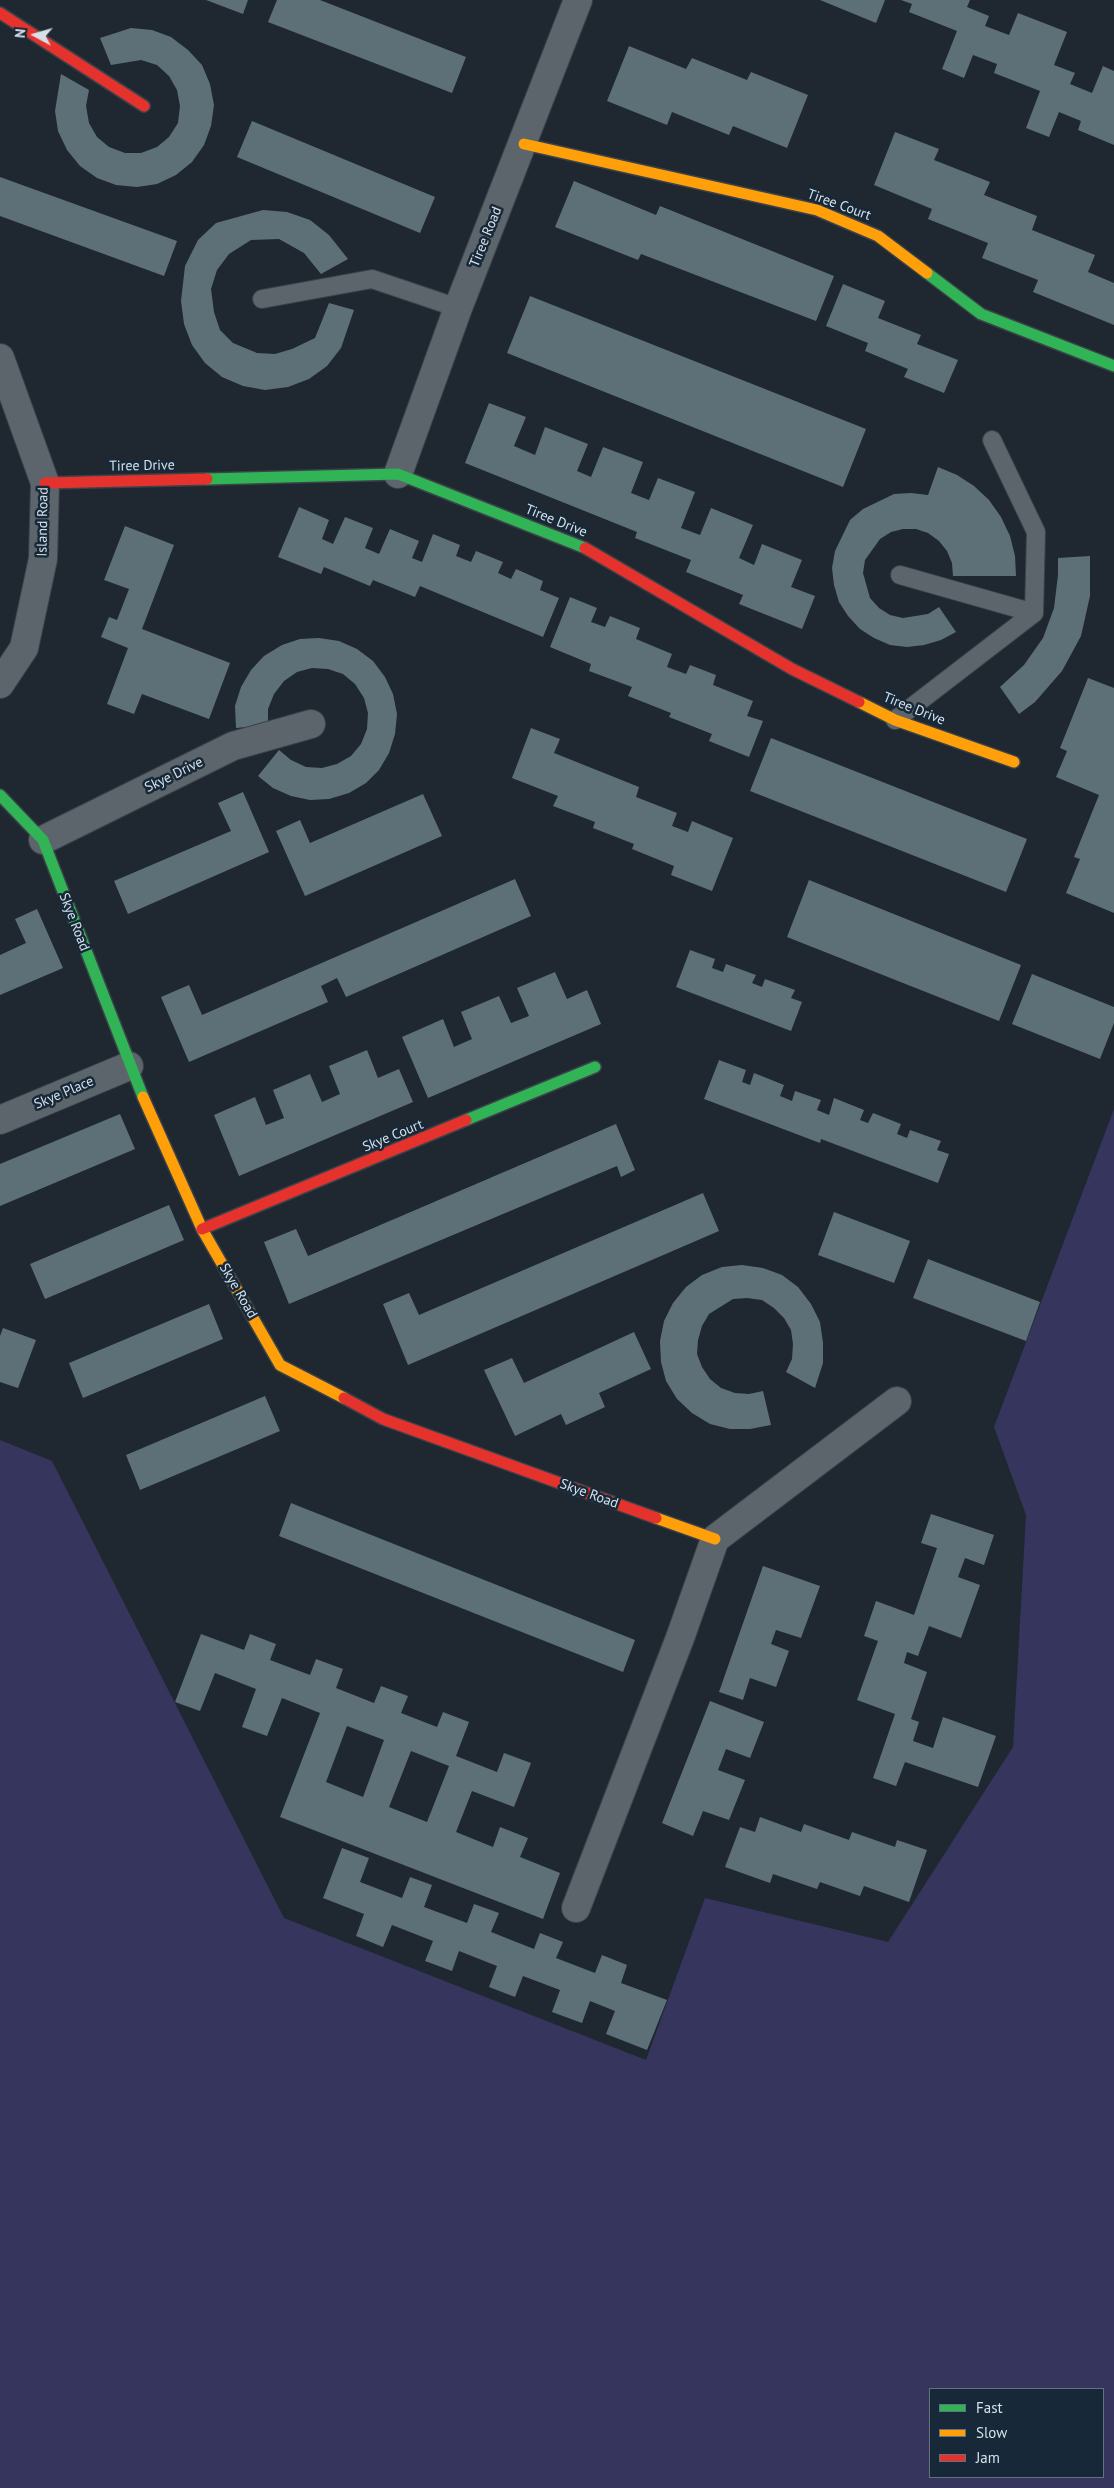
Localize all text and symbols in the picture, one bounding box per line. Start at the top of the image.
north arrow [10,10,60,60]
text: N [11,28,30,39]
street label: Tiree Court [805,186,873,224]
street label: Tiree Road [466,204,506,270]
street label: Tiree Drive [109,457,175,475]
street label: Island Road [34,487,52,557]
street label: Tiree Drive [523,501,589,541]
street label: Tiree Drive [881,689,947,729]
street label: Skye Drive [142,754,206,796]
street label: Skye Road [55,891,93,953]
street label: Skye Place [32,1073,96,1113]
street label: Skye Court [360,1116,426,1156]
street label: Skye Road [216,1260,260,1322]
street label: Skye Road [558,1476,620,1512]
legend [929,2388,1104,2478]
text: Fast [976,2398,1003,2417]
text: Slow [976,2423,1007,2442]
text: Jam [976,2448,1000,2467]

